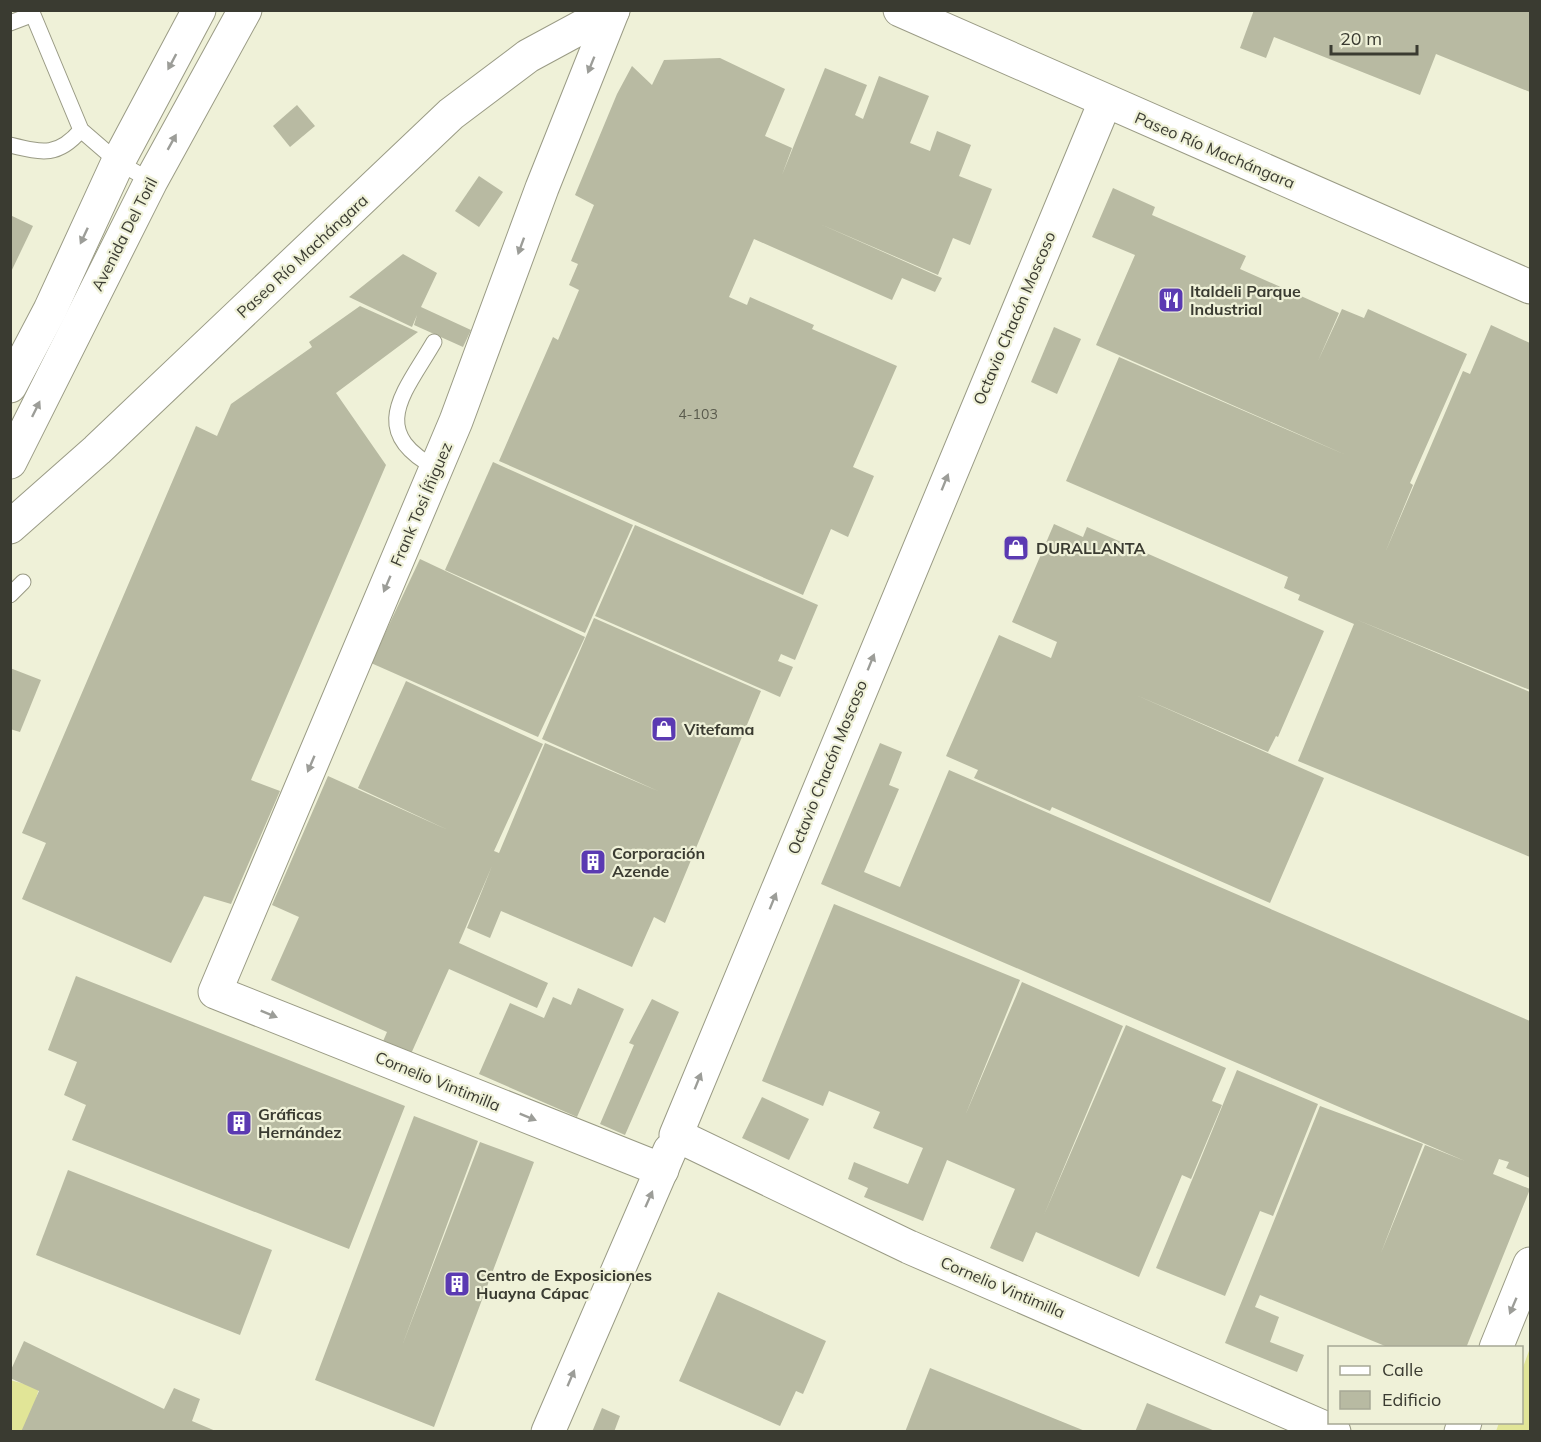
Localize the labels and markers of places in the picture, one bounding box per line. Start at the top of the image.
place label: Italdeli Parque Industrial [1190,281,1301,319]
restaurant icon: Italdeli Parque Industrial [1156,285,1186,315]
shop icon: DURALLANTA [1001,533,1031,563]
place label: DURALLANTA [1036,538,1145,558]
shop icon: Vitefama [649,714,679,744]
place label: Vitefama [683,719,754,739]
place label: Corporación Azende [612,843,705,881]
building icon: Corporación Azende [578,847,608,877]
place label: Gráficas Hernández [258,1104,342,1142]
building icon: Gráficas Hernández [224,1108,254,1138]
place label: Centro de Exposiciones Huayna Cápac [476,1265,652,1303]
building icon: Centro de Exposiciones Huayna Cápac [442,1269,472,1299]

